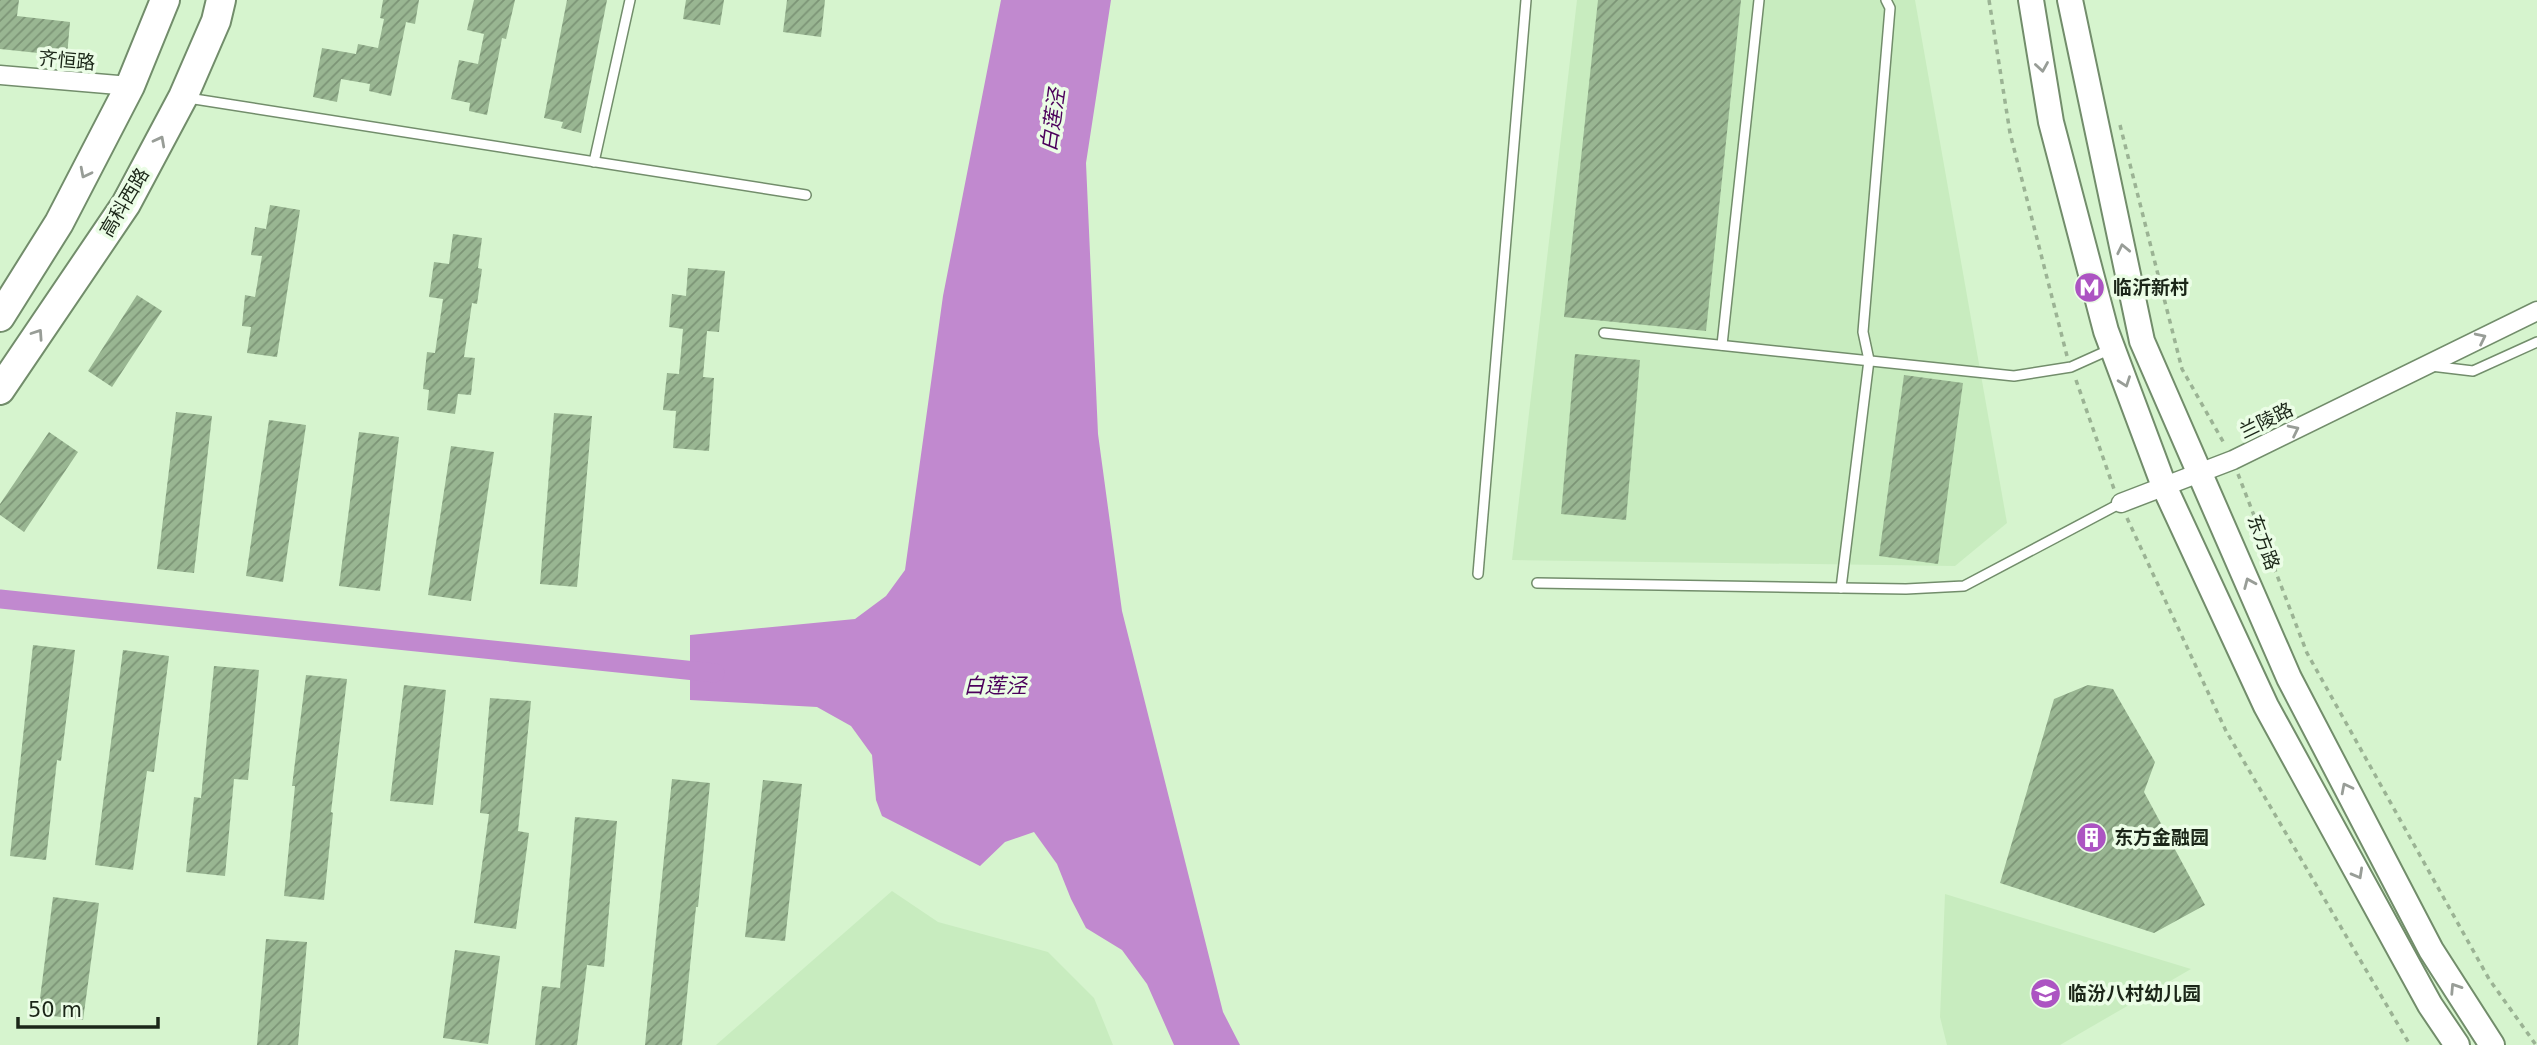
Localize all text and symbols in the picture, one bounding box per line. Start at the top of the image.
street label: 齐恒路 [38,47,96,73]
one-way arrow [2034,61,2049,73]
water label: 白莲泾 [1037,85,1070,153]
one-way arrow [151,136,165,149]
street label: 高科西路 [95,164,153,240]
one-way arrow [80,166,93,178]
one-way arrow [2116,243,2131,255]
metro station icon: 临沂新村 [2073,270,2107,304]
place label: 临沂新村 [2113,276,2189,298]
one-way arrow [30,328,43,341]
one-way arrow [2474,332,2486,346]
one-way arrow [2117,375,2131,387]
street label: 兰陵路 [2236,398,2296,442]
one-way arrow [2287,424,2299,438]
street label: 东方路 [2244,511,2284,573]
one-way arrow [2243,577,2257,589]
water label: 白莲泾 [964,674,1028,698]
one-way arrow [2341,783,2355,795]
building icon: 东方金融园 [2074,820,2108,854]
place label: 东方金融园 [2114,826,2209,848]
one-way arrow [2350,866,2363,879]
school or university icon: 临汾八村幼儿园 [2028,976,2062,1010]
place label: 临汾八村幼儿园 [2068,982,2201,1004]
one-way arrow [2450,982,2463,995]
scale bar [18,986,158,1030]
text: 50 m [28,998,82,1022]

